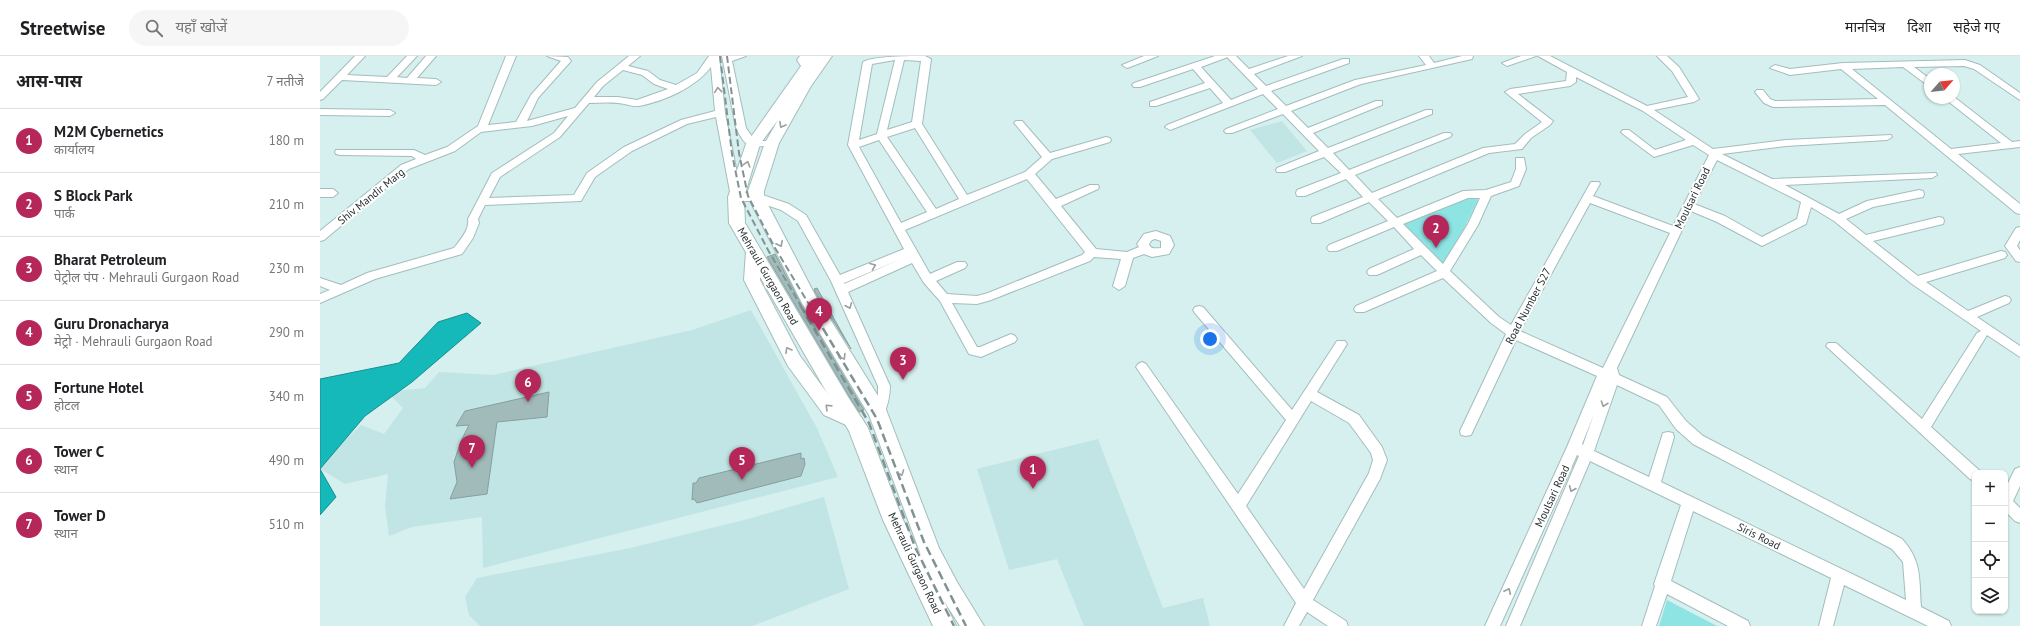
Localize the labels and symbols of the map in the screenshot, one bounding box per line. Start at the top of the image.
north arrow [1924,68,1960,104]
one-way arrow [713,87,722,93]
one-way arrow [779,121,787,128]
one-way arrow [742,161,751,168]
street label: Shiv Mandir Marg [335,165,407,227]
street label: Moulsari Road [1671,165,1713,231]
pin: 2 [1423,215,1449,248]
street label: Mehrauli Gurgaon Road [734,225,802,327]
one-way arrow [775,239,783,247]
one-way arrow [869,263,877,271]
street label: Road Number S27 [1502,265,1554,347]
pin: 4 [806,298,832,331]
one-way arrow [844,303,852,310]
your location [1200,329,1220,349]
one-way arrow [785,346,792,354]
pin: 3 [890,347,916,380]
one-way arrow [838,353,846,360]
pin: 6 [515,369,541,402]
one-way arrow [1601,400,1609,407]
one-way arrow [825,404,833,412]
pin: 7 [459,435,485,468]
pin: 5 [729,447,755,480]
pin: 1 [1020,456,1046,489]
street label: Moulsari Road [1532,463,1572,529]
one-way arrow [896,469,905,476]
one-way arrow [1569,485,1577,492]
street label: Mehrauli Gurgaon Road [885,510,945,616]
street label: Siris Road [1735,520,1783,552]
one-way arrow [1503,587,1511,595]

